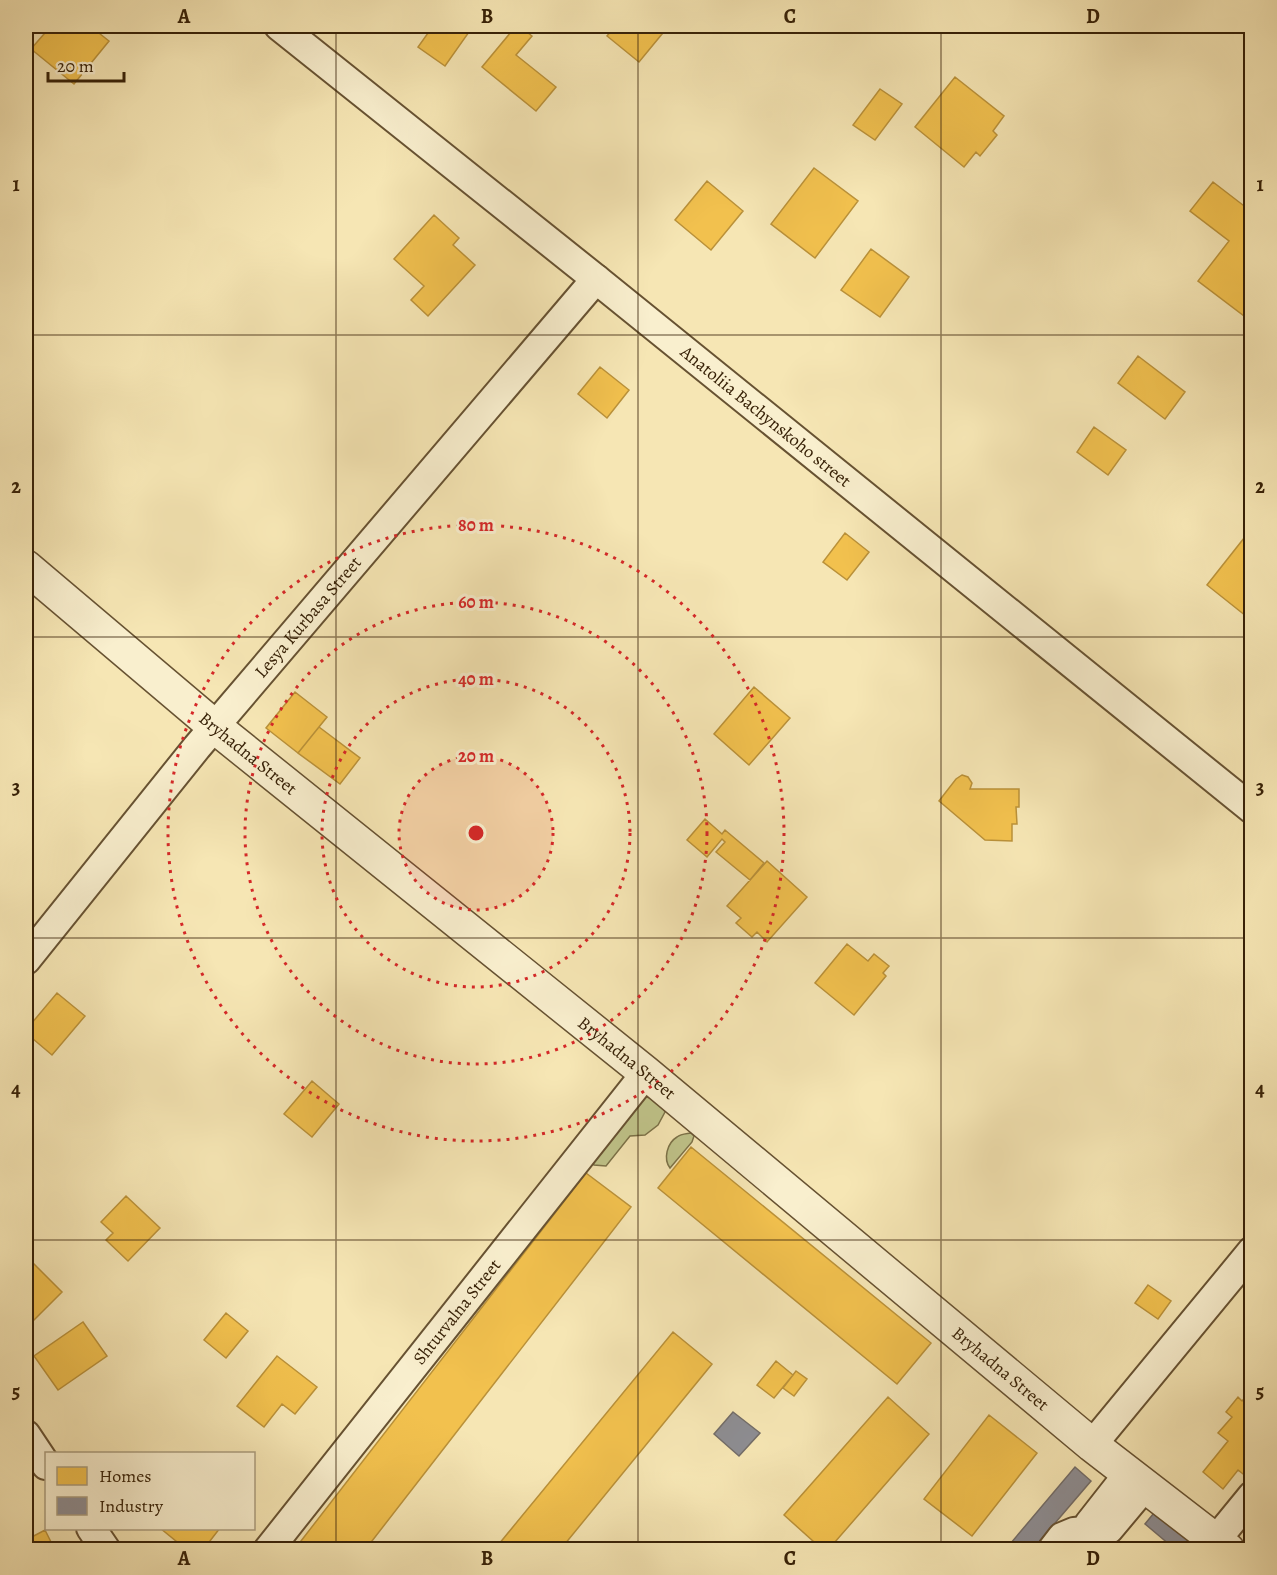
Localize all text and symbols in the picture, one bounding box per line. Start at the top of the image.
text: A [177,3,191,30]
text: B [481,3,493,30]
text: C [784,3,796,30]
text: D [1086,3,1100,30]
scale bar [48,45,124,83]
text: 20 m [57,54,94,78]
text: 1 [12,171,20,198]
text: 1 [1256,171,1264,198]
street label: Anatoliia Bachynskoho street [675,339,856,493]
text: 2 [11,473,21,500]
text: 2 [1255,473,1265,500]
text: 80 m [458,513,494,537]
street label: Lesya Kurbasa Street [249,551,367,683]
text: 60 m [458,590,494,614]
text: 40 m [458,667,494,691]
street label: Bryhadna Street [194,707,302,800]
text: 20 m [458,744,494,768]
text: 3 [12,774,20,801]
text: 3 [1256,774,1264,801]
centre of rings [466,823,486,843]
street label: Bryhadna Street [573,1011,681,1105]
text: 4 [11,1076,21,1103]
text: 4 [1255,1076,1265,1103]
street label: Shturvalna Street [407,1254,506,1370]
street label: Bryhadna Street [947,1321,1054,1416]
text: 5 [12,1378,20,1405]
text: 5 [1256,1378,1264,1405]
legend [45,1452,255,1530]
text: Homes [99,1464,151,1488]
text: Industry [99,1494,164,1518]
text: A [177,1545,191,1572]
text: B [481,1545,493,1572]
text: C [784,1545,796,1572]
text: D [1086,1545,1100,1572]

